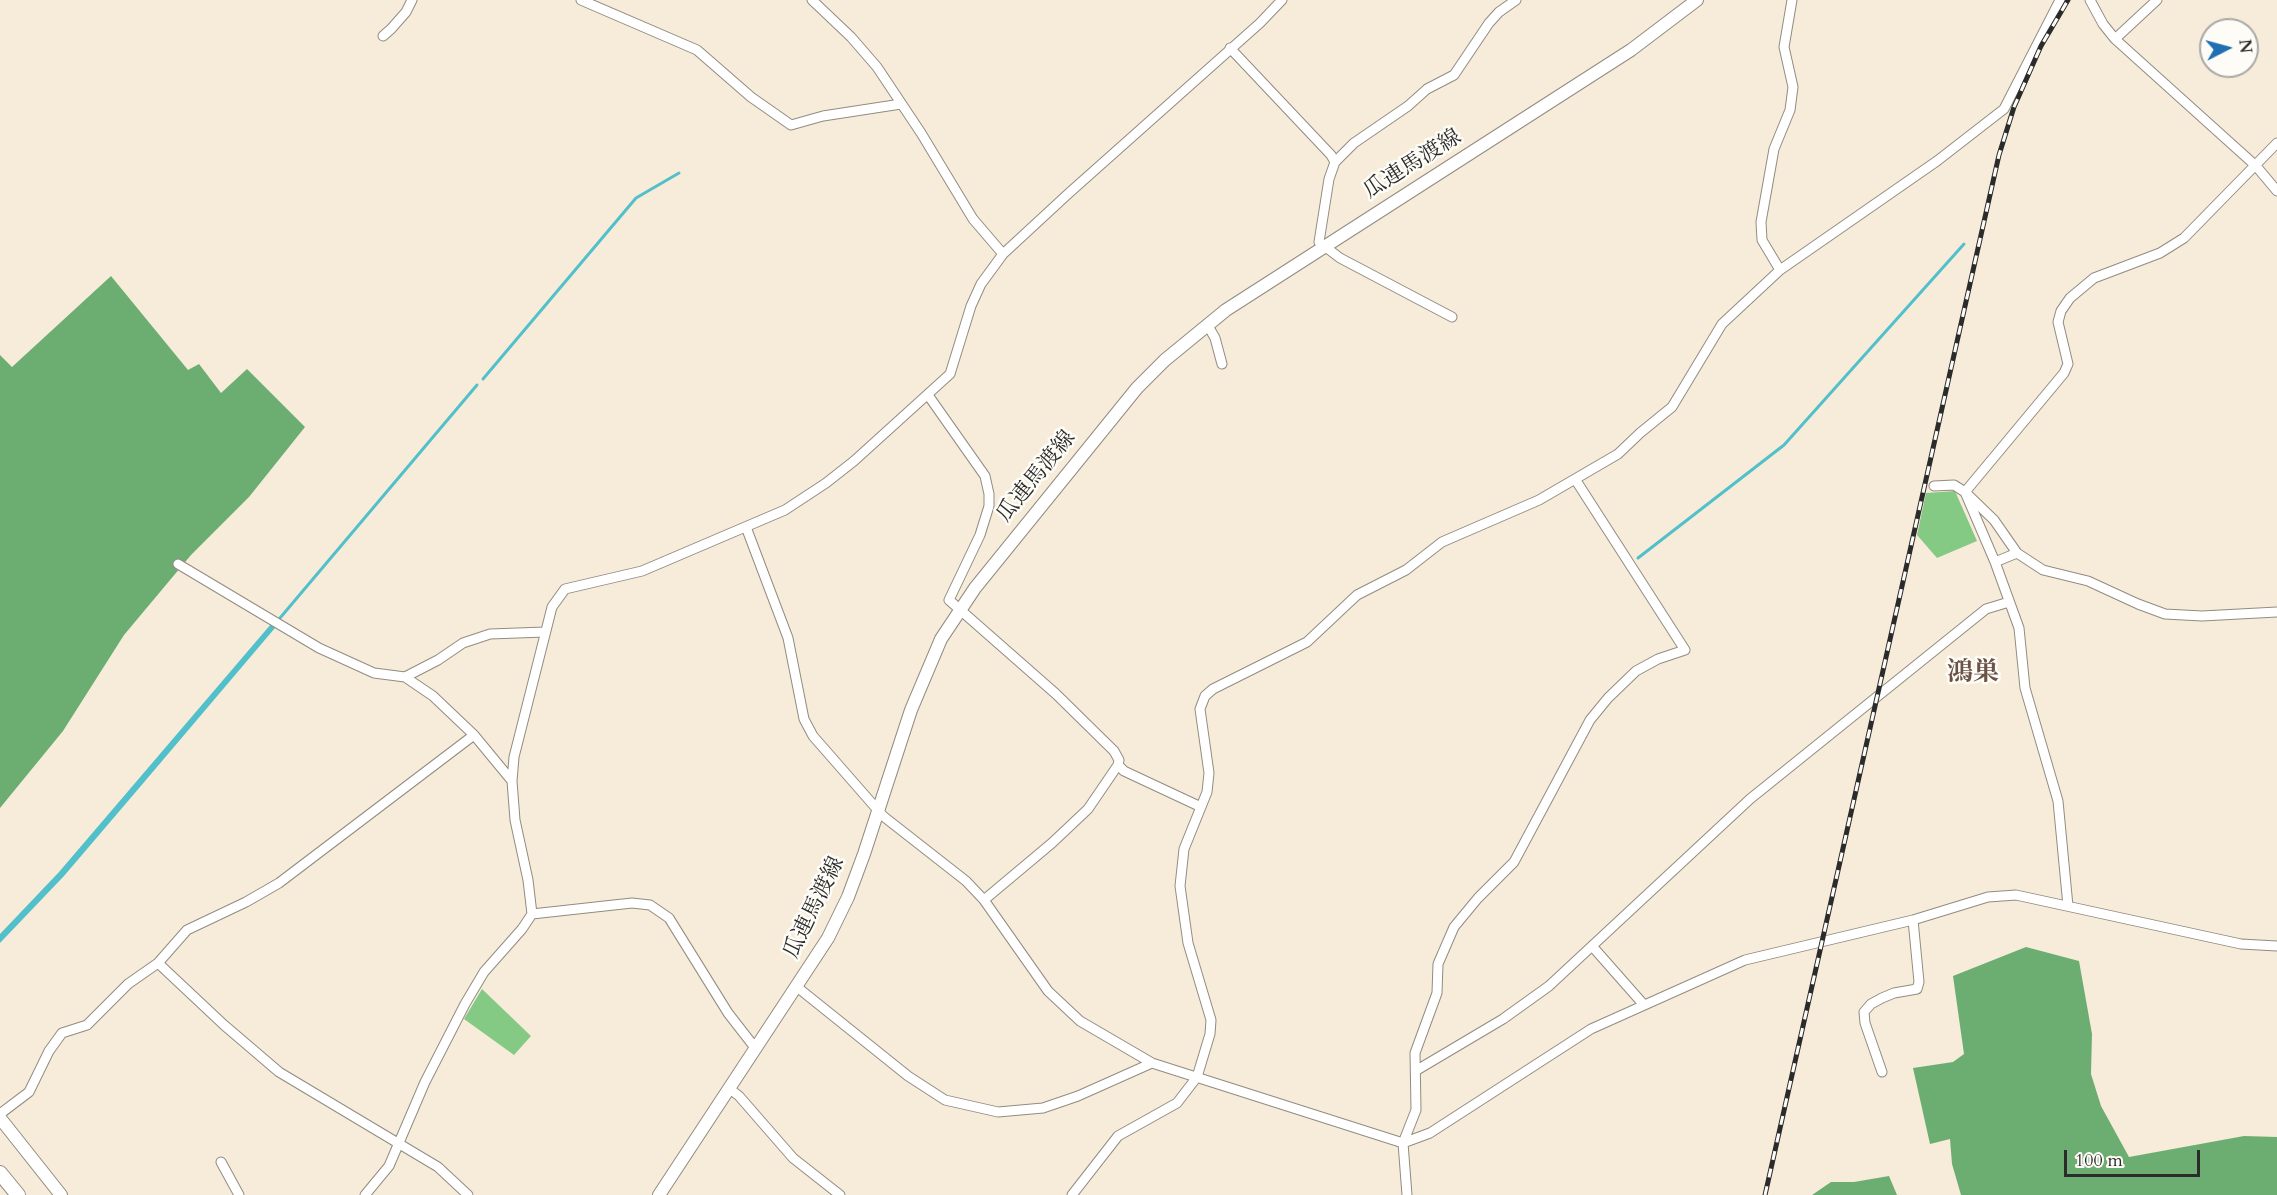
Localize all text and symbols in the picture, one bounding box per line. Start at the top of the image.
north arrow [2199,18,2259,78]
text: N [2233,38,2257,54]
street label: 瓜連馬渡線 [1359,125,1467,205]
street label: 瓜連馬渡線 [992,426,1082,528]
district label: 鴻巣 [1947,658,1999,690]
street label: 瓜連馬渡線 [779,853,851,963]
scale bar [2067,1138,2204,1176]
text: 100 m [2075,1148,2123,1173]

